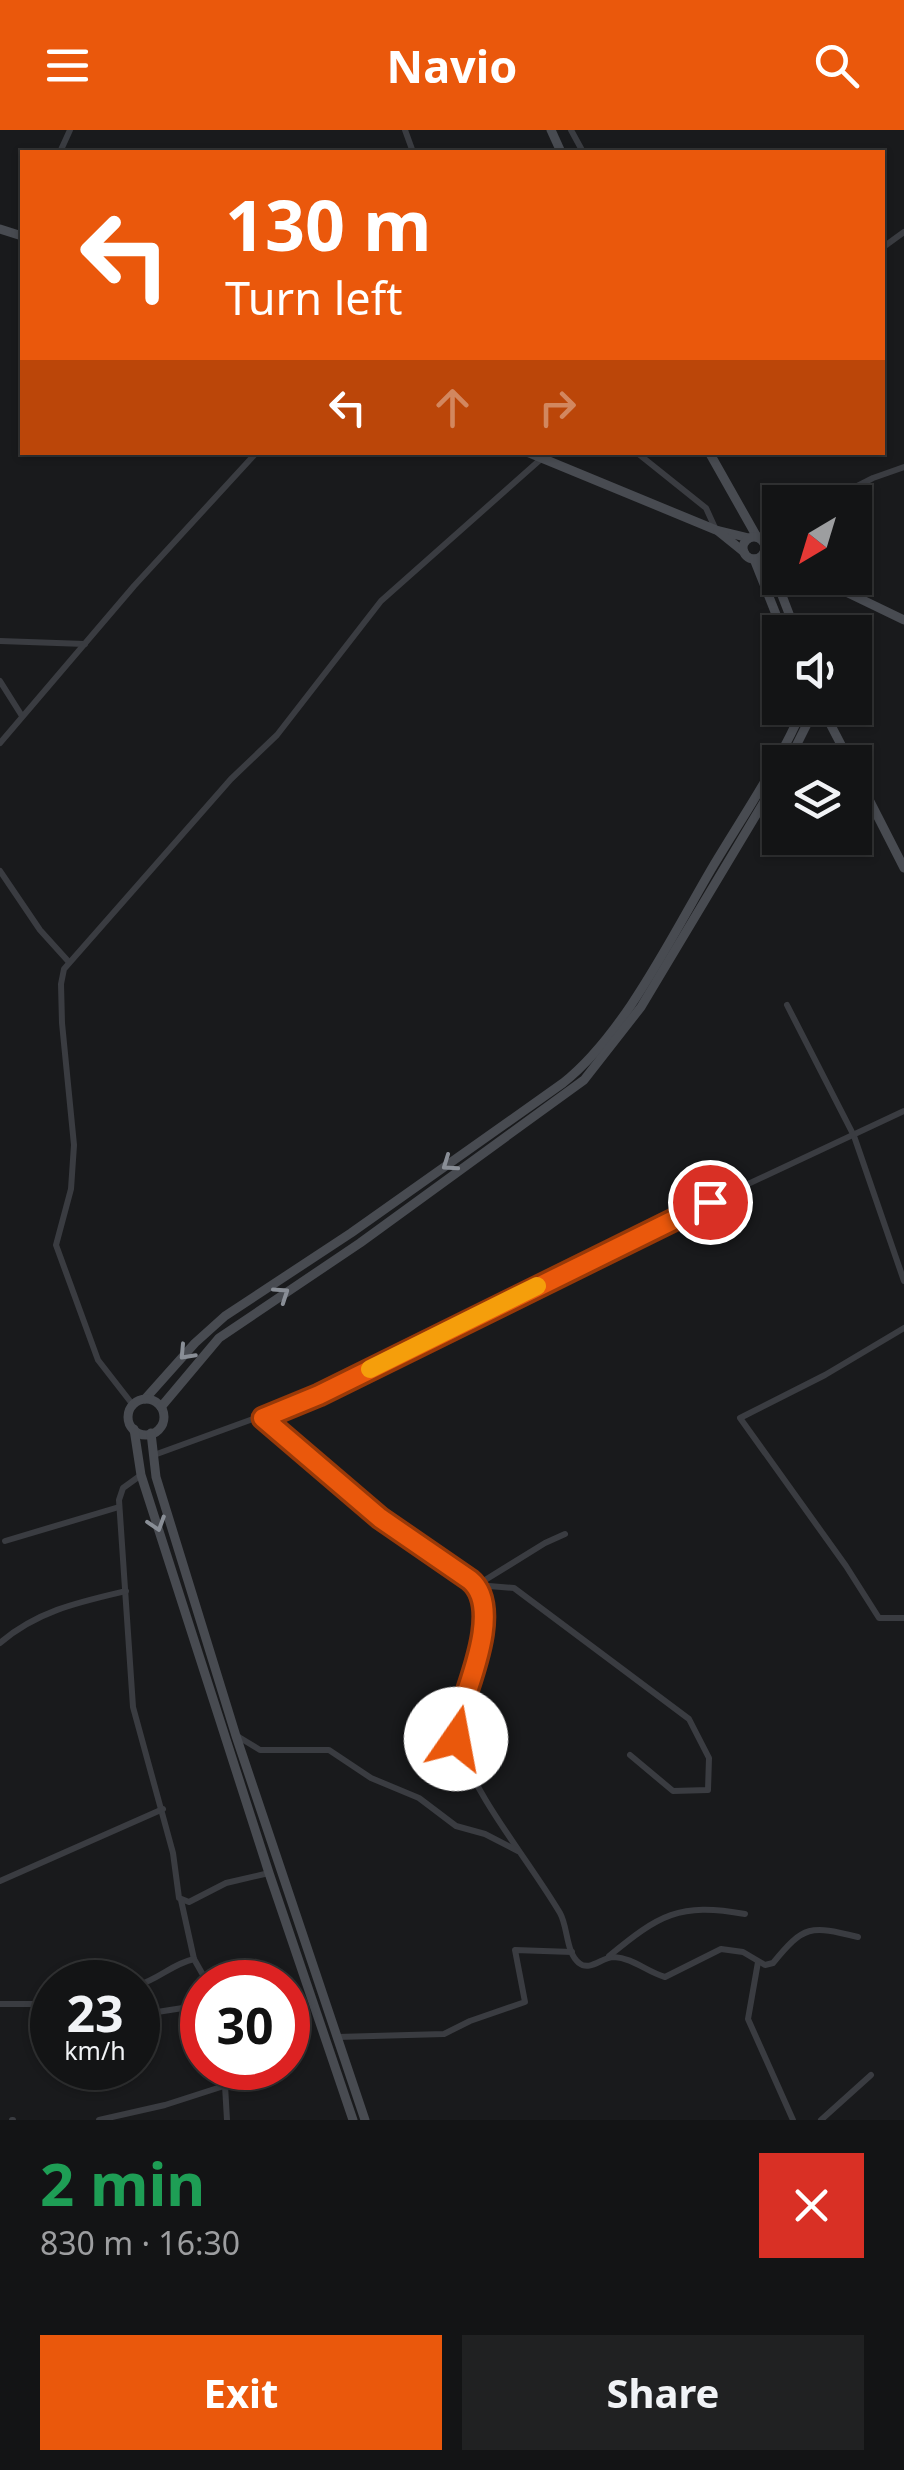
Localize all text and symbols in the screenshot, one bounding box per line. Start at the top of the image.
text: Navio [387,35,517,96]
icon: menu [40,38,95,93]
icon: search [809,38,864,93]
text: 130 m [225,176,432,272]
icon: left [60,190,190,320]
text: Turn left [225,267,402,328]
icon: left [320,380,375,435]
icon: ahead [425,380,480,435]
icon: right [530,380,585,435]
north arrow [762,485,872,595]
map controls [762,485,872,855]
button: sound [762,615,872,725]
button: layers [762,745,872,855]
one-way arrow [442,1152,460,1170]
pin [668,1160,753,1245]
icon: arrive [683,1175,738,1230]
one-way arrow [272,1288,290,1307]
one-way arrow [179,1342,197,1360]
one-way arrow [145,1515,165,1532]
position arrow [404,1687,508,1791]
speed limit sign: 30 [180,1960,310,2090]
text: 23 [66,1979,124,2047]
text: km/h [64,2033,126,2067]
text: 2 min [40,2142,205,2224]
button: close [759,2153,864,2258]
text: 830 m · 16:30 [40,2221,240,2264]
button: Exit [40,2335,442,2450]
button: Share [462,2335,864,2450]

